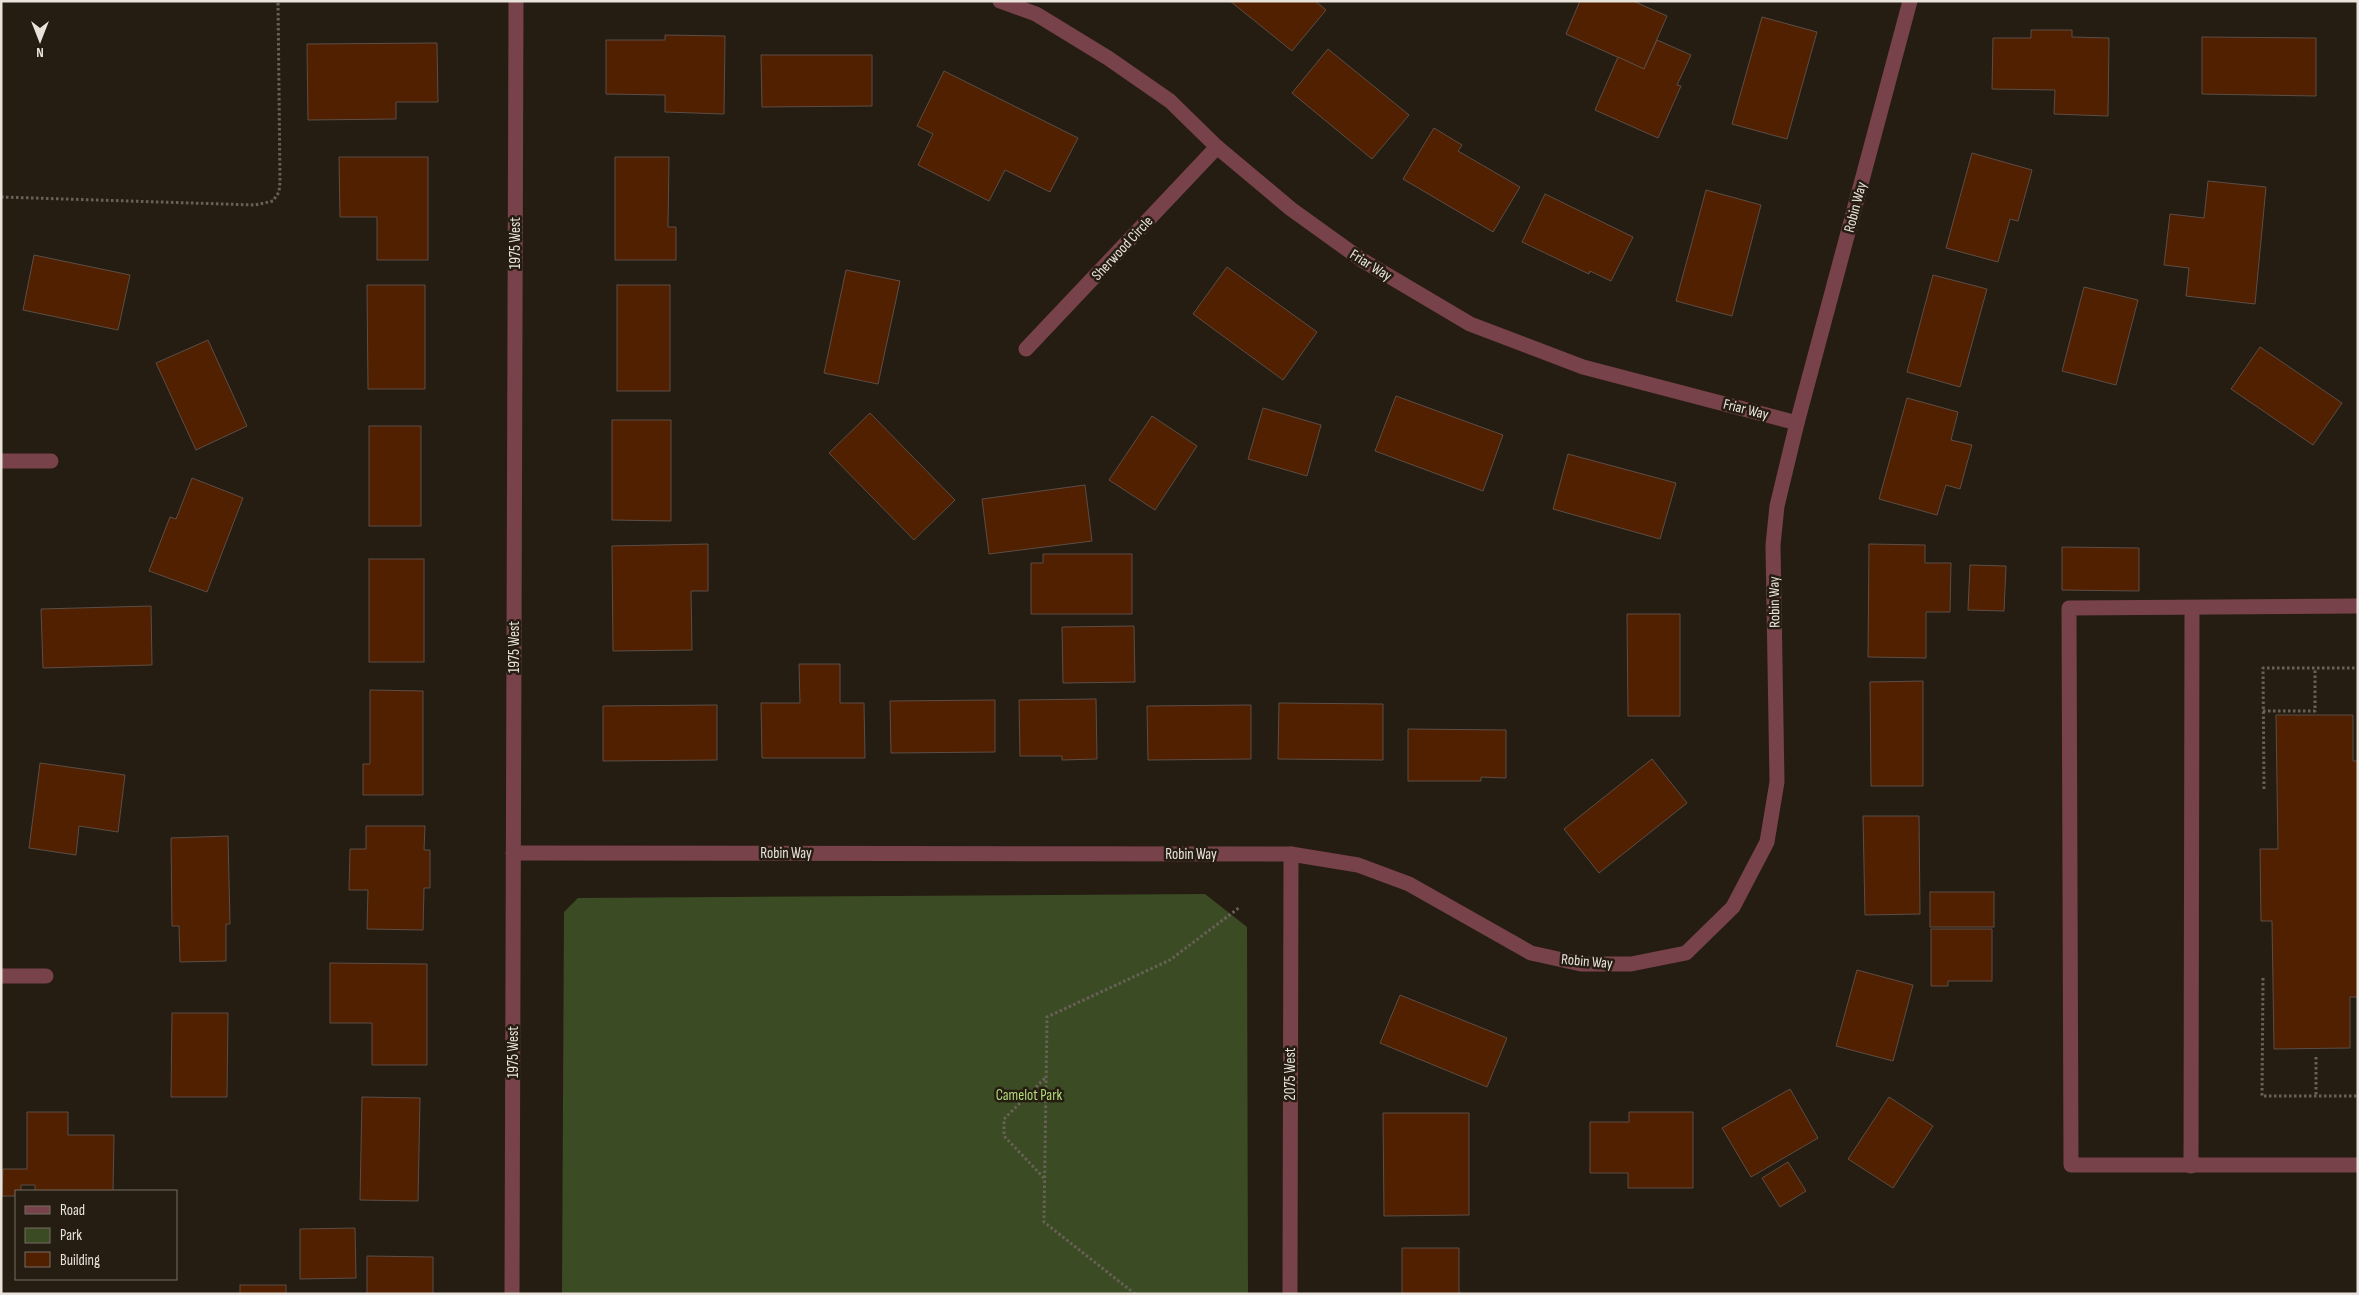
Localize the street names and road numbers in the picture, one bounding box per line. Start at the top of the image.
street label: Robin Way [1840,180,1871,235]
street label: Sherwood Circle [1088,212,1157,285]
street label: 1975 West [506,217,525,269]
street label: Friar Way [1346,245,1395,286]
street label: Friar Way [1721,395,1771,424]
street label: Robin Way [1765,576,1784,628]
street label: 1975 West [505,621,524,673]
street label: Robin Way [760,844,812,863]
street label: Robin Way [1165,845,1217,864]
street label: Robin Way [1560,950,1614,973]
street label: 1975 West [504,1026,523,1078]
street label: 2075 West [1281,1047,1300,1100]

